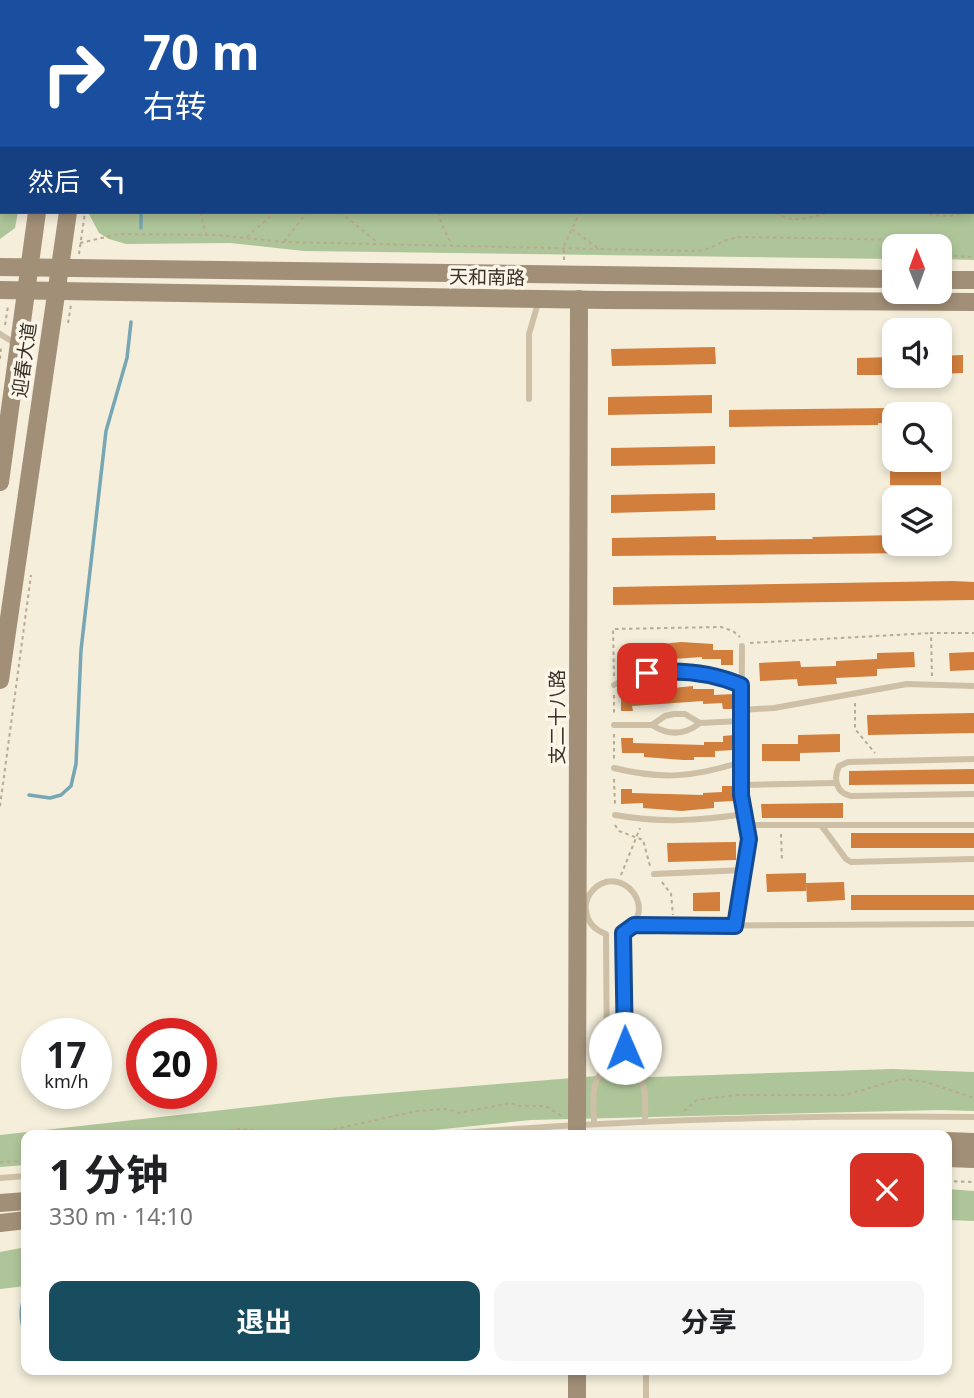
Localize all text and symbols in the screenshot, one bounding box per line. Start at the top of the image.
text: 70 m [143,18,260,84]
icon: right [28,28,119,119]
text: 右转 [143,84,207,127]
icon: left [94,161,132,199]
text: 然后 [28,163,80,199]
north arrow [882,234,952,304]
map controls [882,234,952,556]
street label: 天和南路 [449,263,525,291]
button: sound [882,318,952,388]
street label: 迎春大道 [6,321,42,399]
button: search [882,402,952,472]
button: layers [882,486,952,556]
pin [617,643,677,703]
icon: arrive [628,654,666,692]
street label: 支二十八路 [544,669,570,765]
position arrow [588,1011,662,1085]
speed limit sign: 20 [126,1018,217,1109]
text: 17 [46,1031,87,1078]
text: km/h [44,1069,89,1093]
text: 1 分钟 [49,1145,168,1202]
button: close [850,1153,924,1227]
text: 330 m · 14:10 [49,1200,193,1232]
button: 退出 [49,1281,480,1361]
button: 分享 [494,1281,924,1361]

